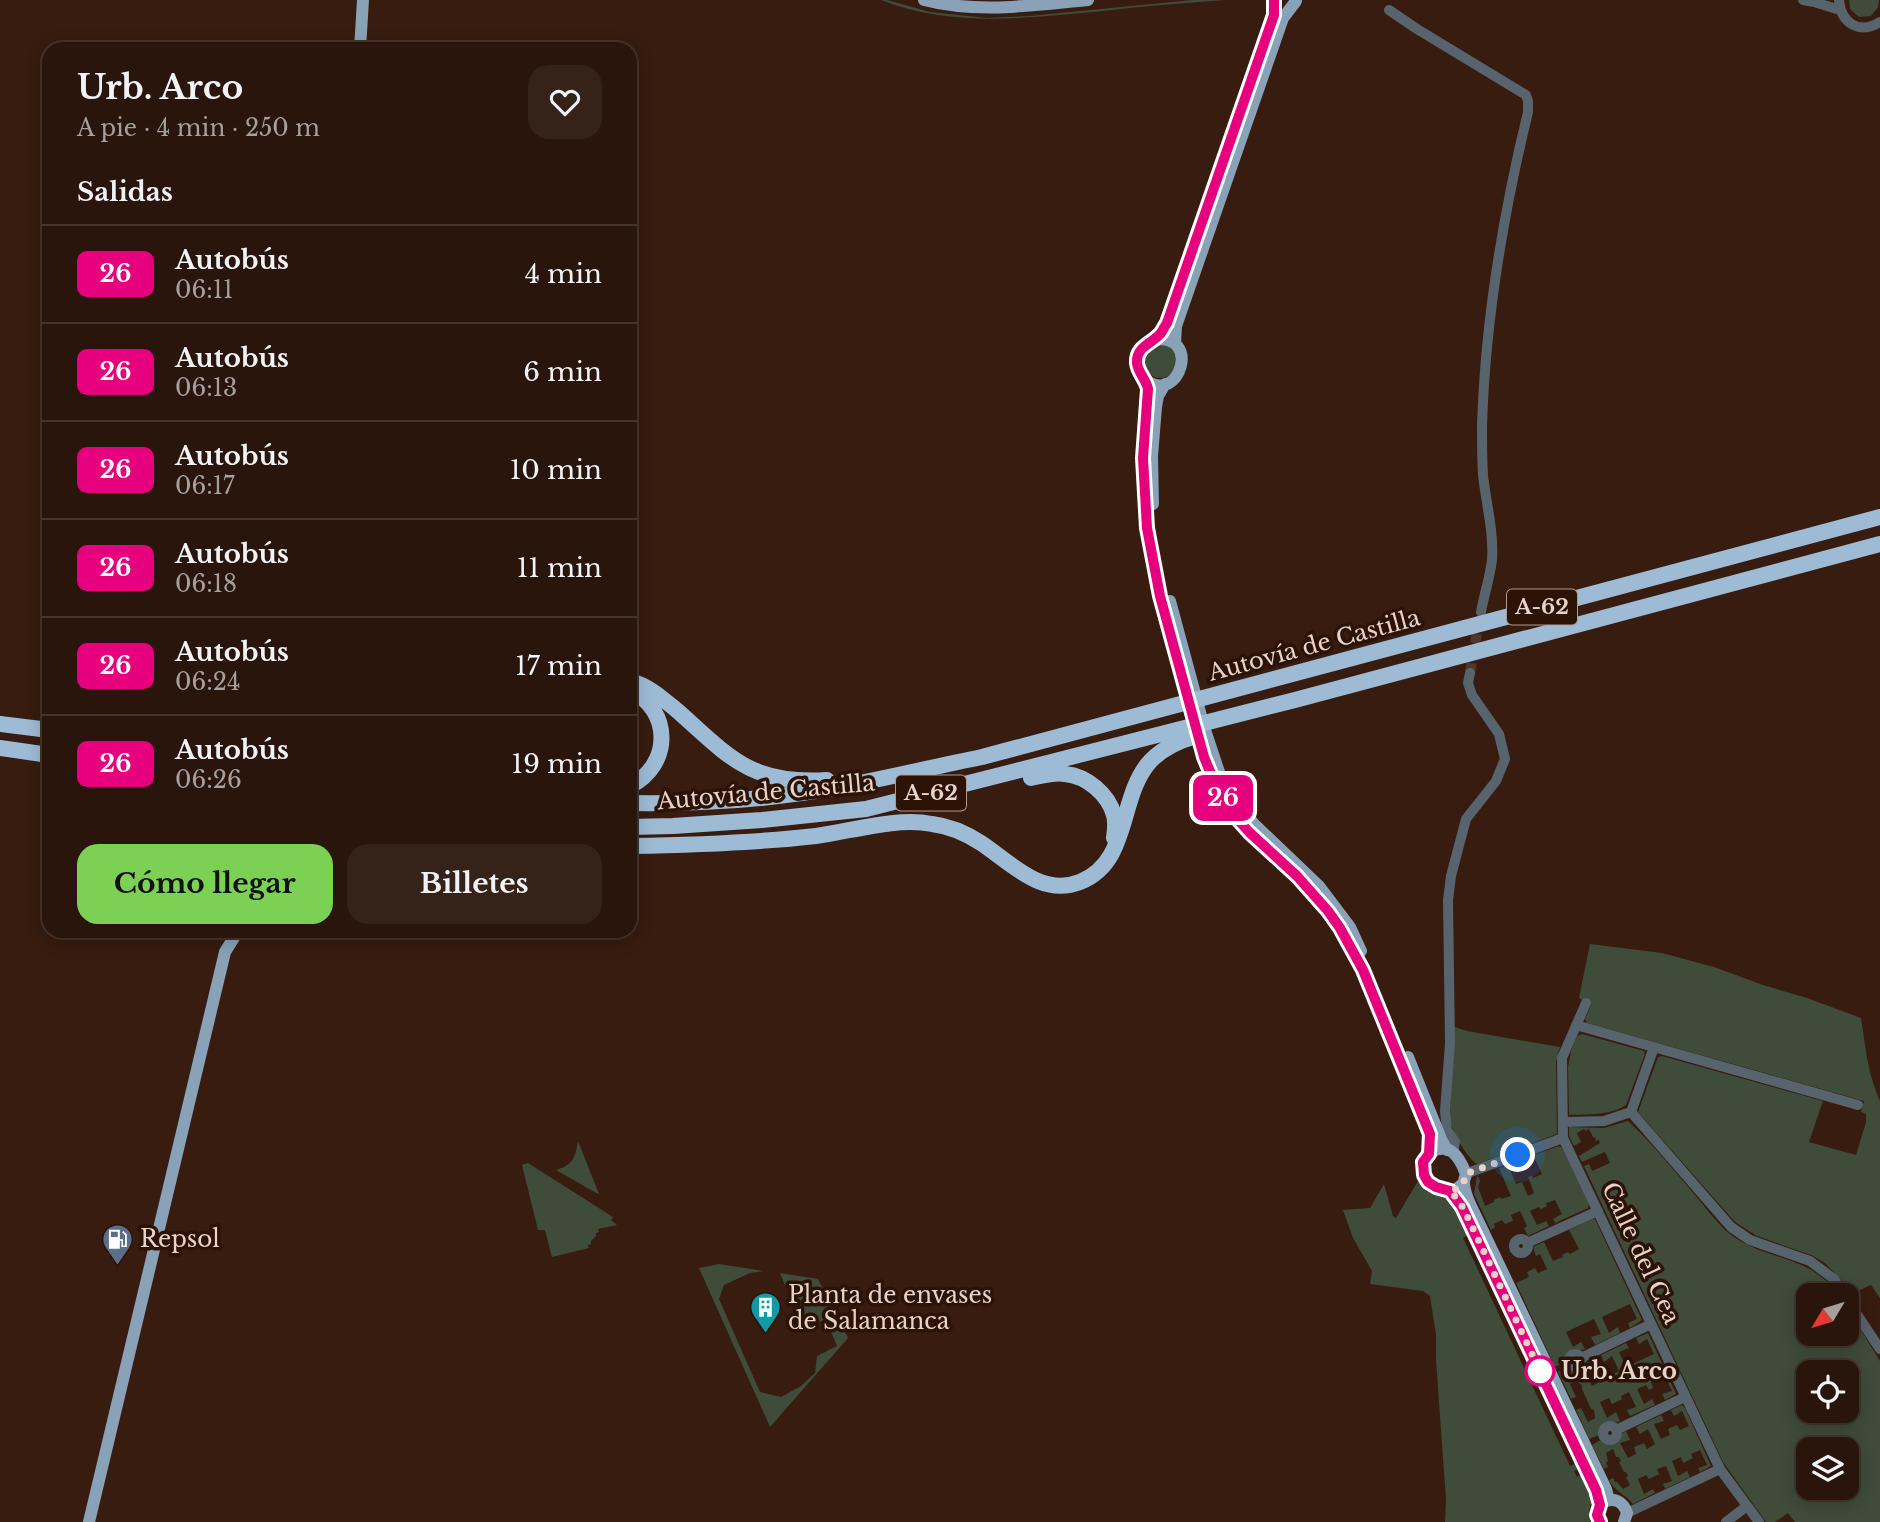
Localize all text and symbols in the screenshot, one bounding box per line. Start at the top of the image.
button: heart [528,65,602,139]
text: Urb. Arco [77,67,243,108]
text: A pie · 4 min · 250 m [77,114,320,142]
text: Salidas [77,176,173,208]
text: Autobús [175,244,289,276]
text: 4 min [525,258,602,290]
text: 26 [100,259,131,288]
text: 06:11 [175,276,233,304]
text: Autobús [175,342,289,374]
text: 6 min [523,356,602,388]
text: 26 [100,357,131,386]
text: 06:13 [175,374,237,402]
text: Autobús [175,440,289,472]
text: 10 min [510,454,602,486]
text: 26 [100,455,131,484]
text: 06:17 [175,472,235,500]
text: Autobús [175,538,289,570]
text: 11 min [517,552,602,584]
text: 26 [100,553,131,582]
text: 06:18 [175,570,237,598]
road number: A-62 [1507,590,1577,624]
street label: Autovía de Castilla [1204,603,1423,687]
text: Autobús [175,636,289,668]
text: 17 min [515,650,602,682]
text: 26 [100,651,131,680]
text: 06:24 [175,668,240,696]
text: Autobús [175,734,289,766]
text: 19 min [512,748,602,780]
text: 26 [100,749,131,778]
text: 06:26 [175,766,242,794]
street label: Autovía de Castilla [655,769,876,816]
line badge: 26 [1192,775,1254,821]
road number: A-62 [896,776,966,810]
text: 26 [1207,783,1239,812]
button: Cómo llegar [77,844,333,924]
button: Billetes [347,844,602,924]
your location [1500,1137,1535,1172]
street label: Calle del Cea [1596,1178,1686,1329]
fuel station icon: Repsol [100,1222,134,1266]
place label: Repsol [140,1225,220,1253]
place label: Planta de envases de Salamanca [788,1281,992,1335]
north arrow [1796,1283,1858,1346]
map controls [1796,1283,1859,1500]
building icon: Planta de envases de Salamanca [748,1291,782,1335]
marker: Urb. Arco [1525,1356,1555,1386]
place label: Urb. Arco [1561,1357,1677,1385]
button: locate [1796,1360,1859,1423]
button: layers [1796,1437,1859,1500]

